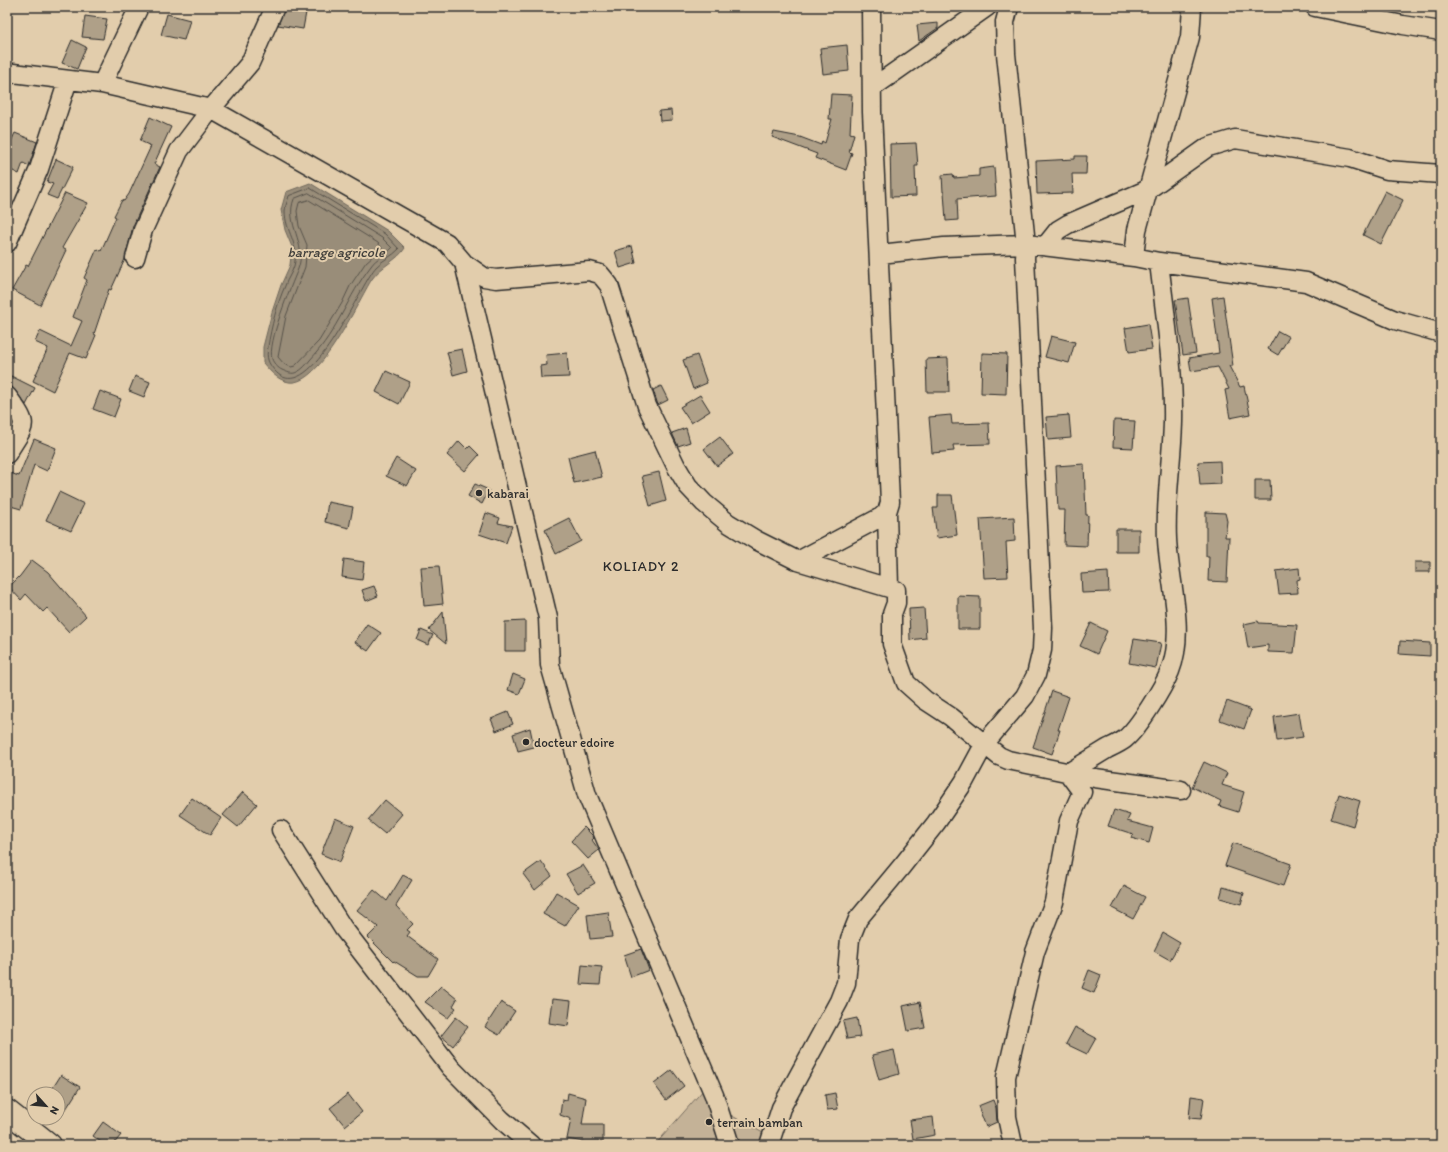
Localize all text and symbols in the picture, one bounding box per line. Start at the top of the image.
water label: barrage agricole [287,244,386,261]
place label: kabarai [487,486,529,501]
marker: kabarai [474,488,484,498]
district label: KOLIADY 2 [603,558,679,575]
place label: docteur edoire [534,735,615,750]
marker: docteur edoire [521,737,531,747]
north arrow [26,1086,66,1126]
text: N [47,1104,62,1117]
place label: terrain bamban [717,1115,803,1130]
marker: terrain bamban [704,1117,714,1127]

